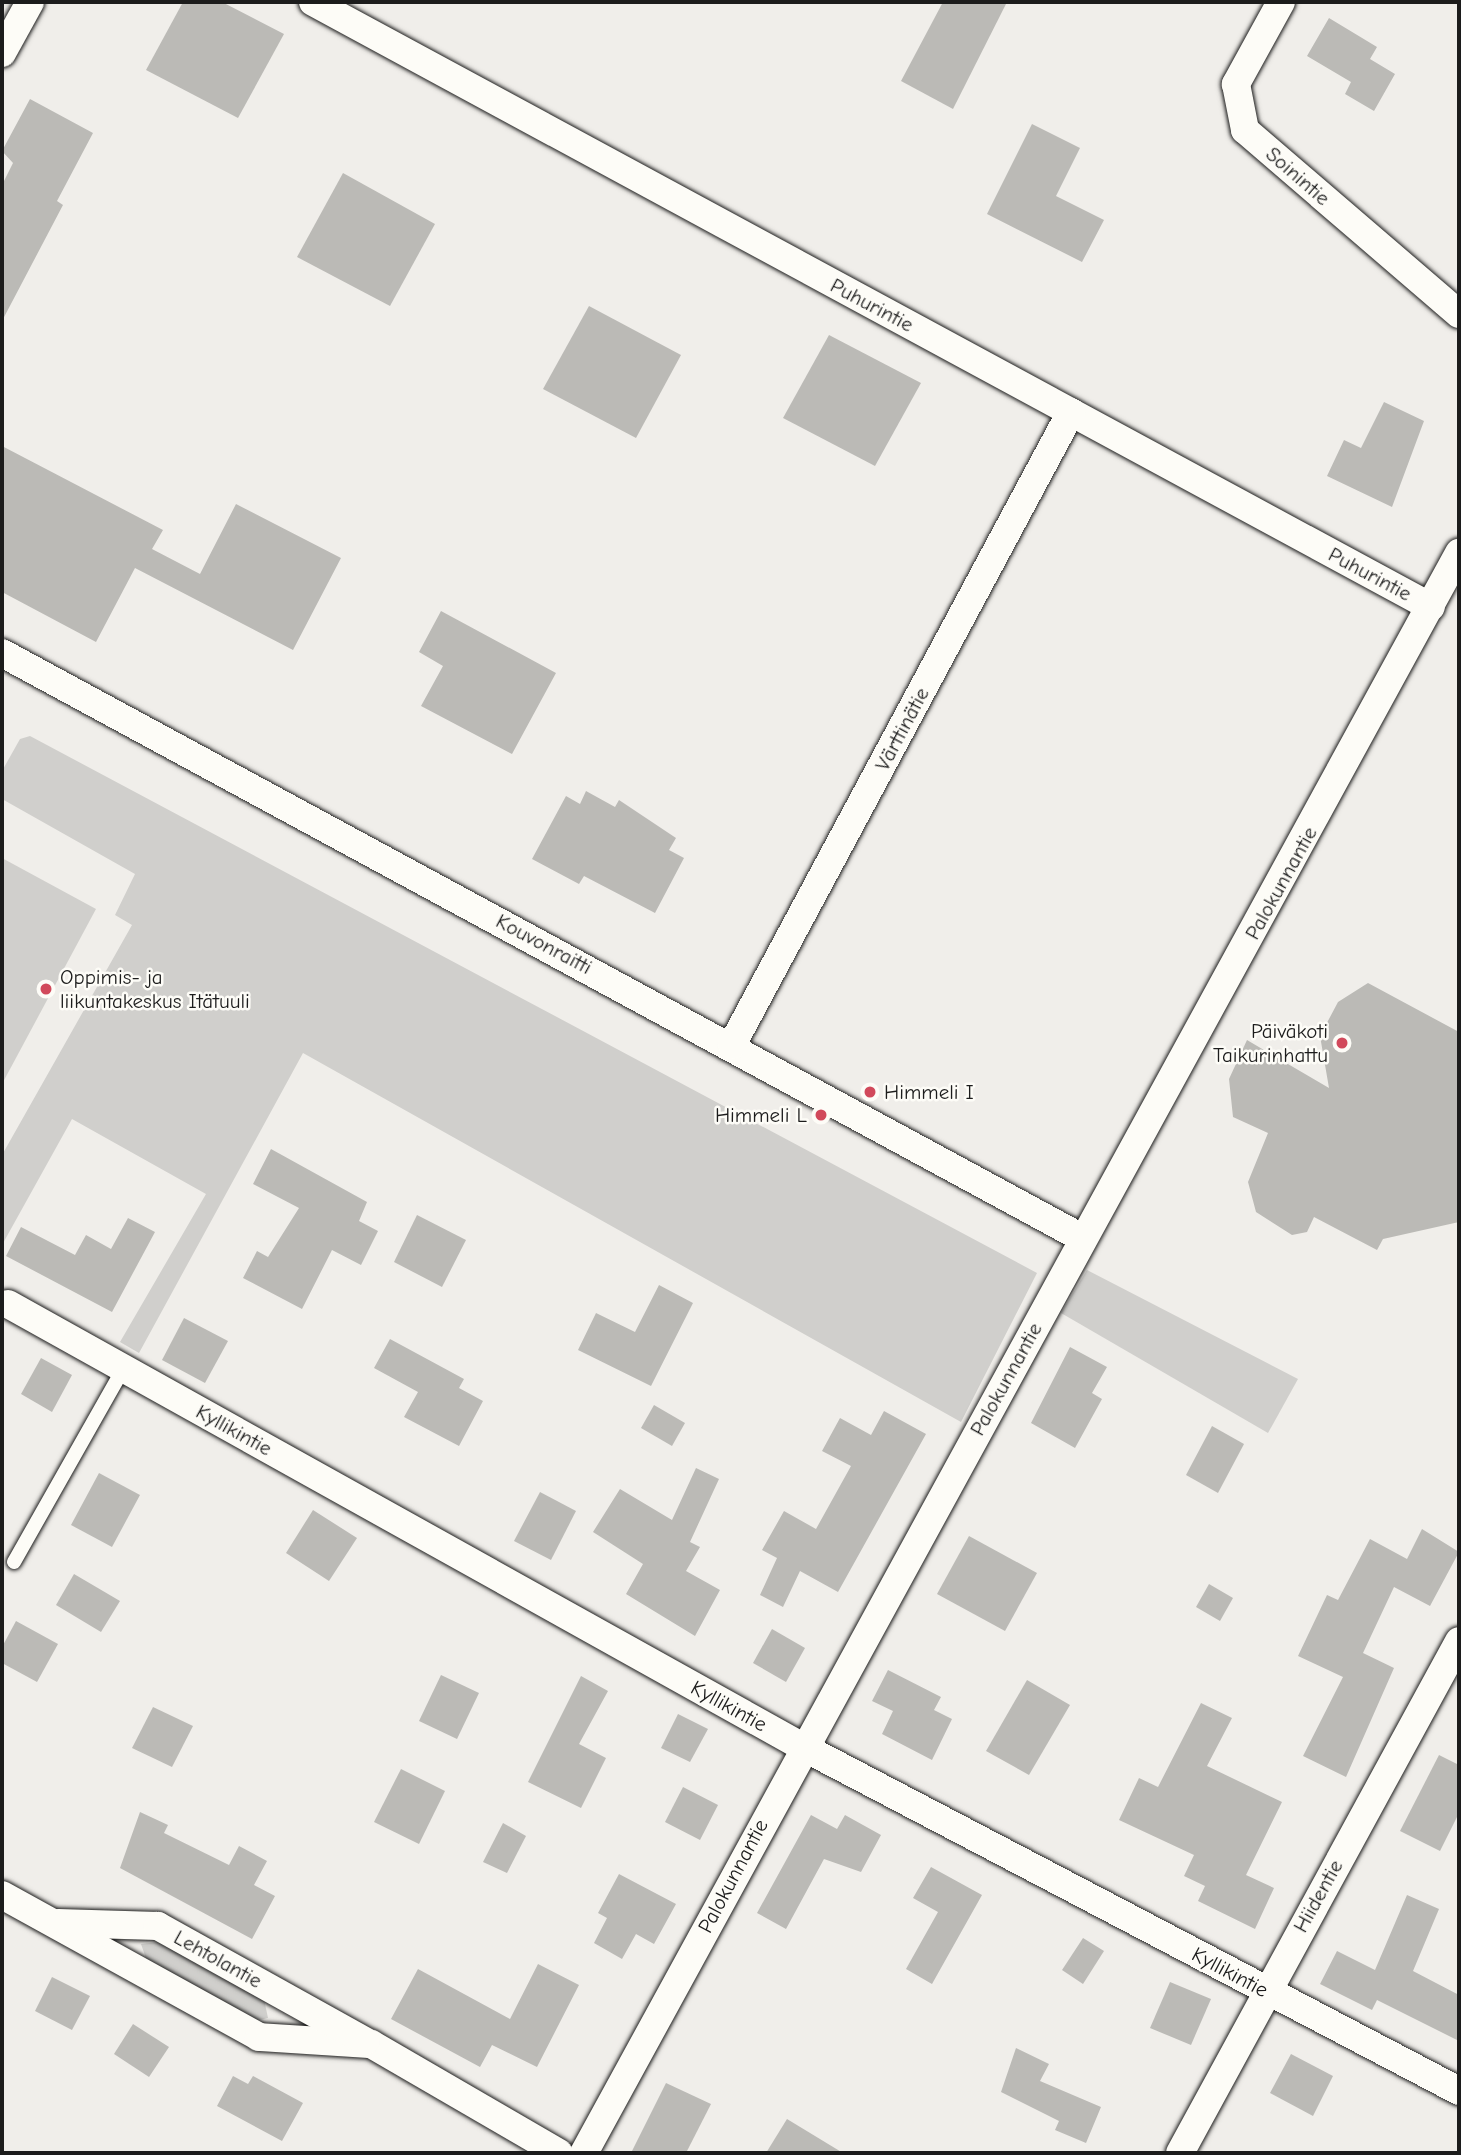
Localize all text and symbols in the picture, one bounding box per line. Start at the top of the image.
street label: Soinintie [1261,141,1335,211]
street label: Puhurintie [826,273,918,337]
street label: Puhurintie [1324,542,1416,606]
street label: Värttinätie [870,683,934,775]
street label: Palokunnantie [1240,822,1322,944]
street label: Kouvonraitti [492,908,596,980]
place label: Oppimis- ja liikuntakeskus Itätuuli [60,964,250,1014]
marker: Oppimis- ja liikuntakeskus Itätuuli [38,981,54,997]
place label: Päiväkoti Taikurinhattu [1213,1018,1328,1068]
marker: Päiväkoti Taikurinhattu [1334,1035,1350,1051]
place label: Himmeli I [884,1079,974,1105]
marker: Himmeli I [862,1084,878,1100]
place label: Himmeli L [715,1102,807,1128]
marker: Himmeli L [813,1107,829,1123]
street label: Palokunnantie [965,1318,1047,1440]
street label: Kyllikintie [192,1399,276,1461]
street label: Kyllikintie [687,1675,771,1737]
street label: Palokunnantie [692,1815,774,1937]
street label: Hiidentie [1288,1855,1348,1937]
street label: Lehtolantie [170,1925,266,1993]
street label: Kyllikintie [1187,1941,1273,2003]

